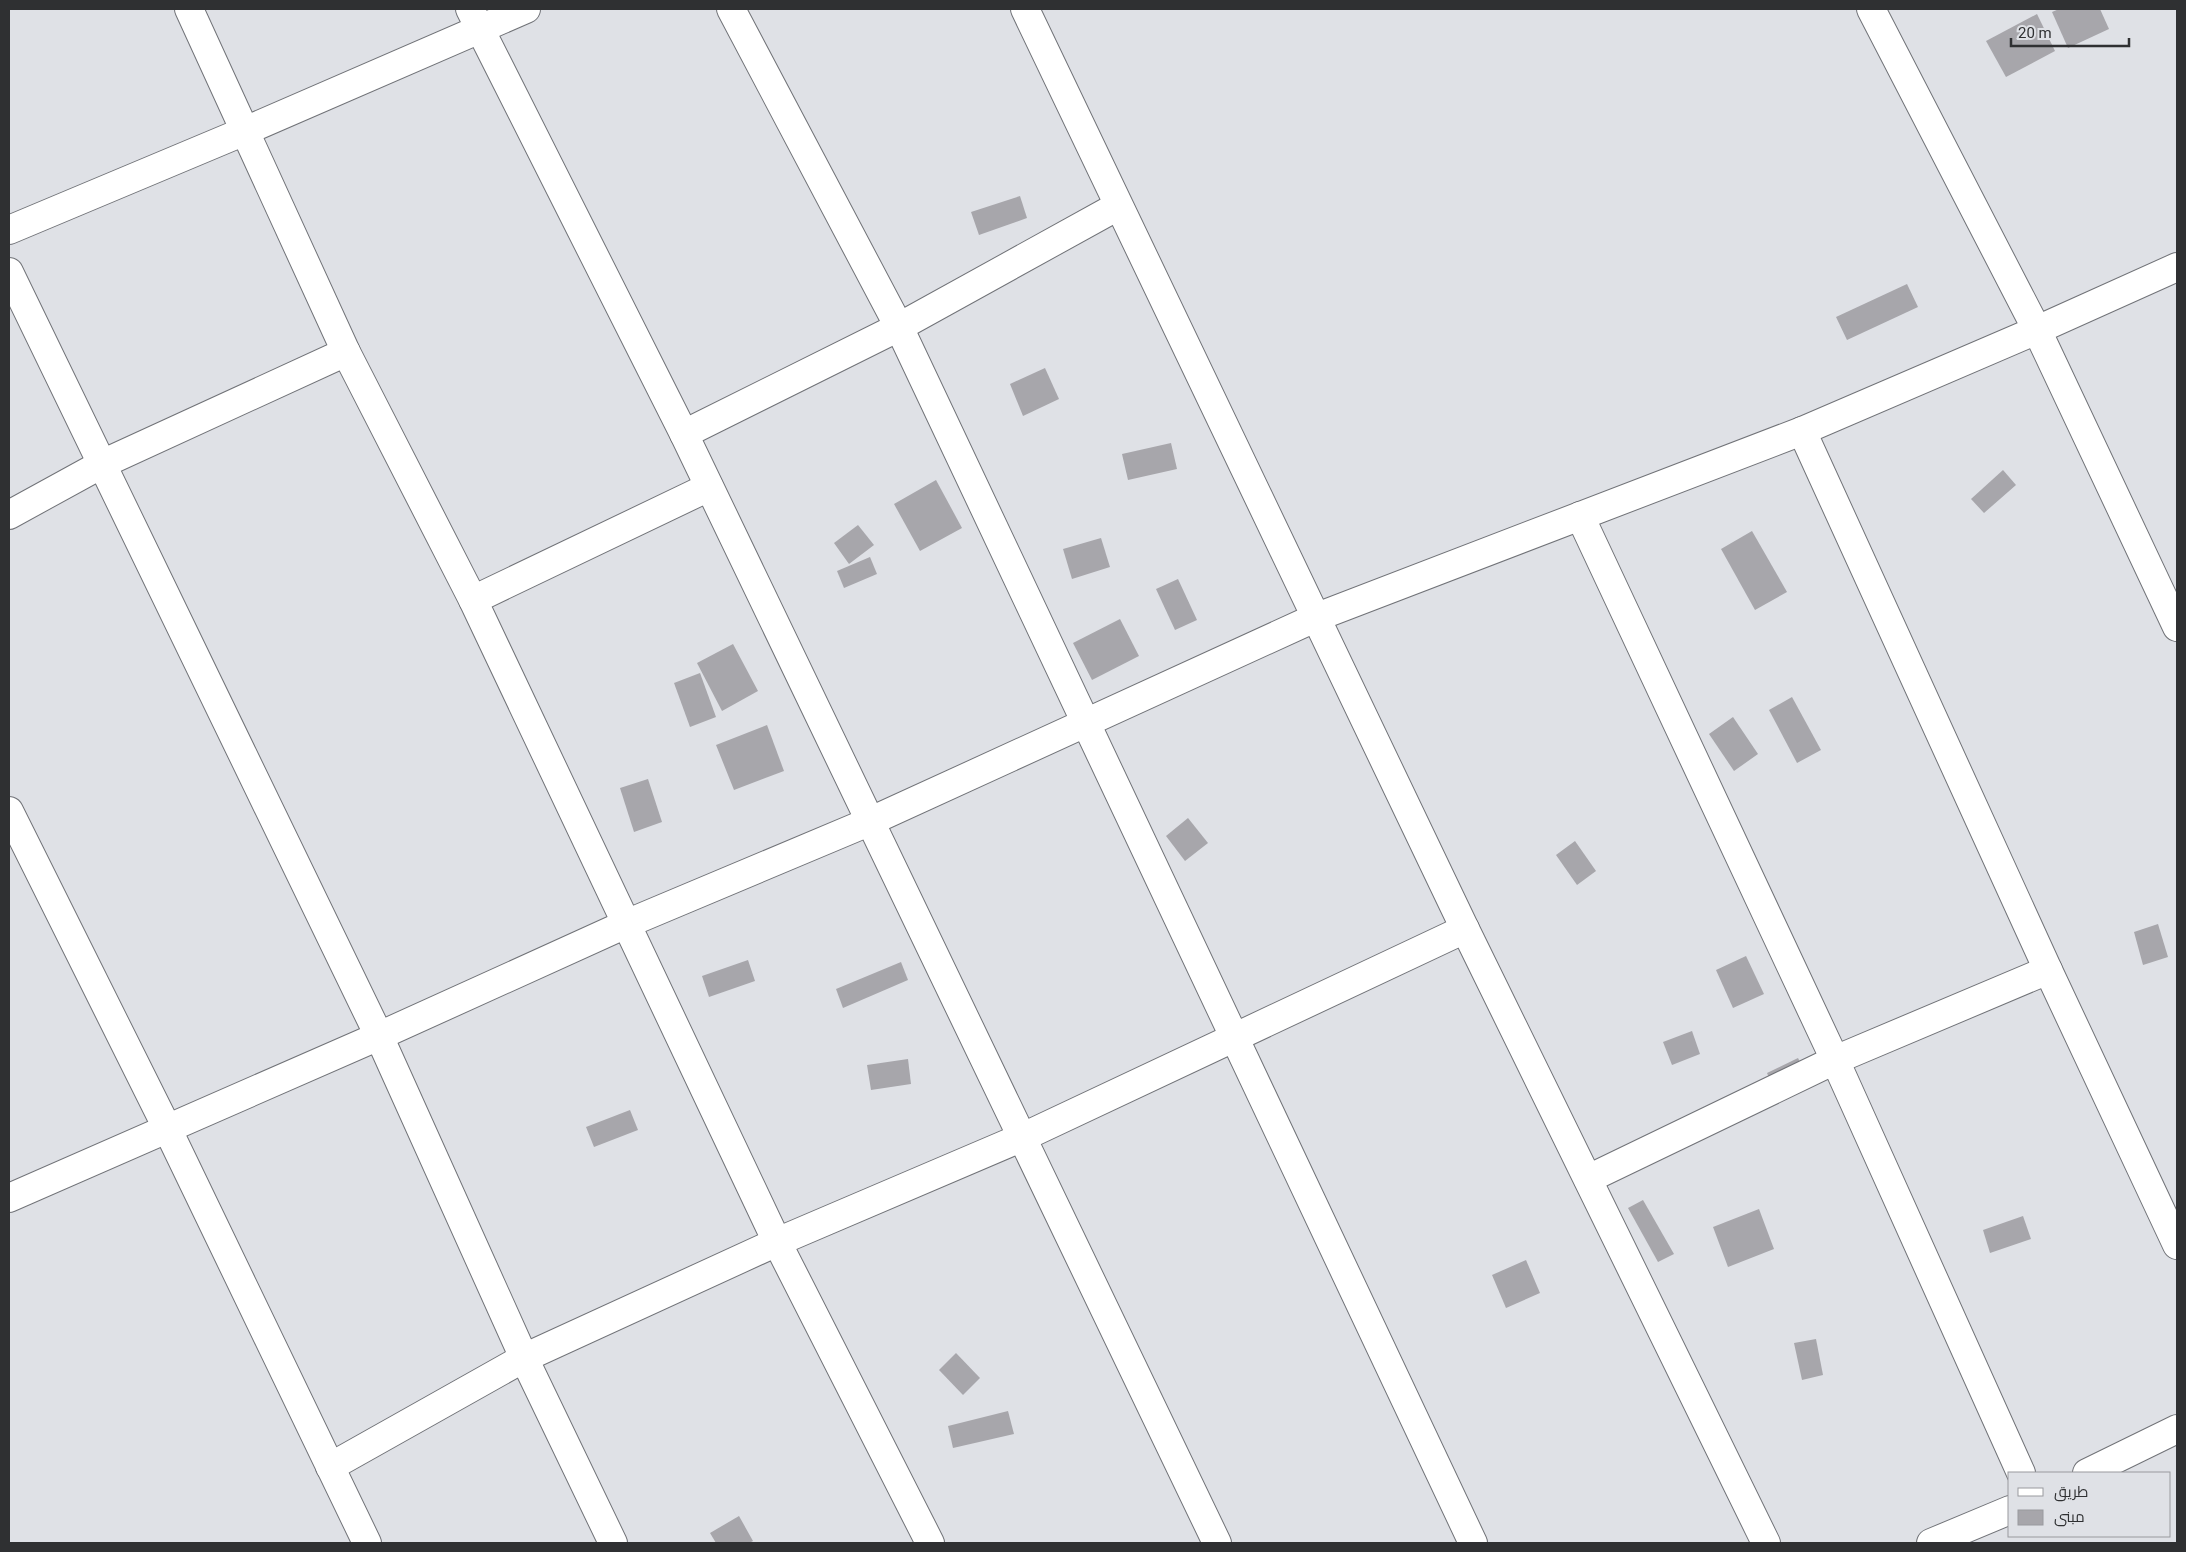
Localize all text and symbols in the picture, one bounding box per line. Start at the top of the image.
scale bar [2011,15,2128,47]
text: 20 m [2018,24,2052,42]
legend [2008,1472,2171,1537]
text: طريق [2054,1483,2088,1502]
text: مبنى [2054,1508,2085,1527]

